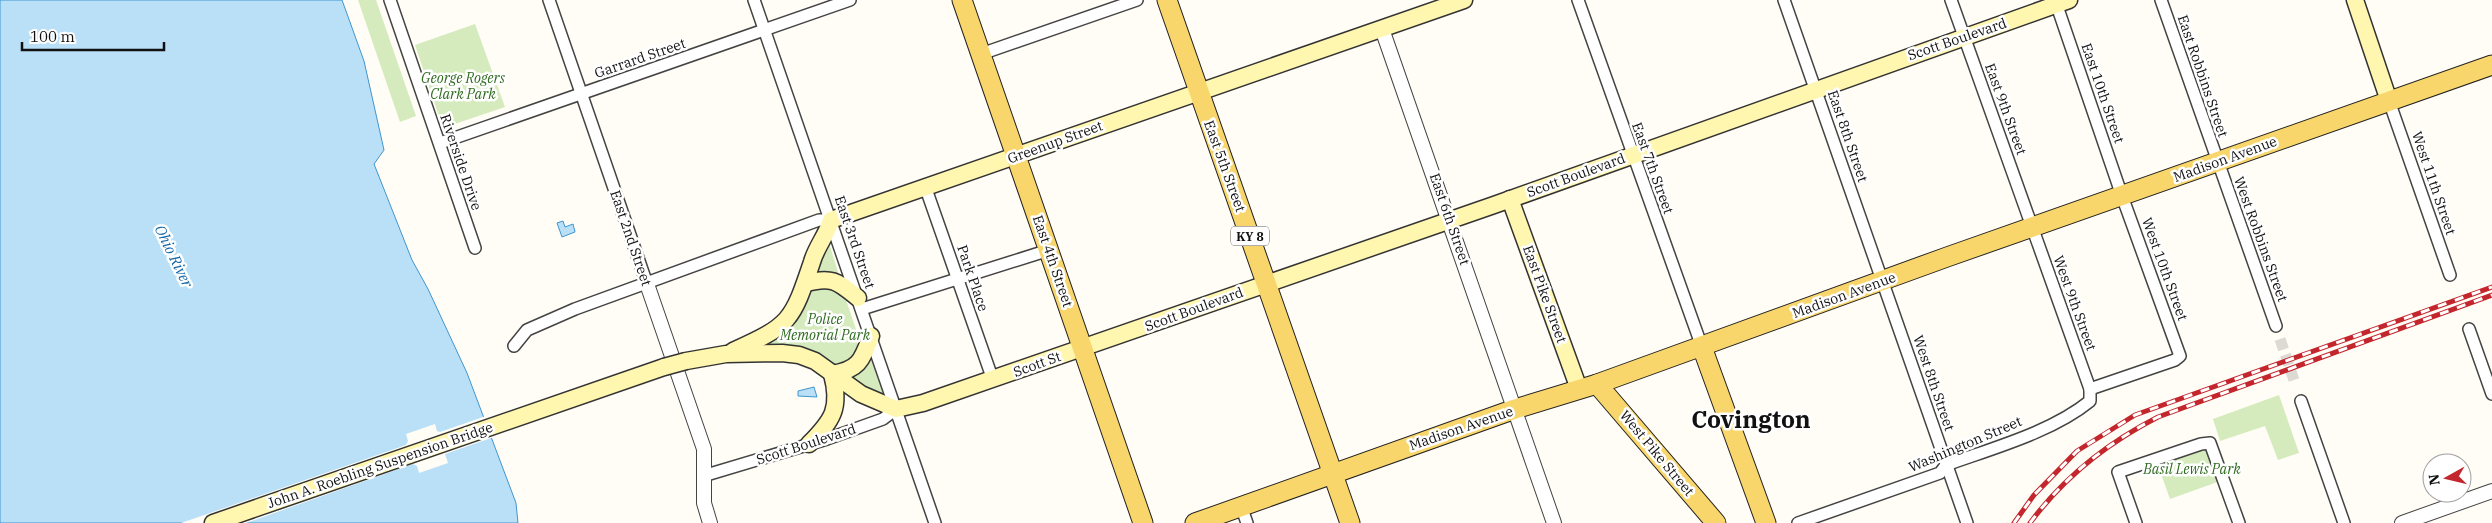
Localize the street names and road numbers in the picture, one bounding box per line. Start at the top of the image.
street label: East Robbins Street [2174,12,2232,140]
street label: Scott Boulevard [1905,13,2009,64]
street label: Garrard Street [592,34,688,82]
street label: East 10th Street [2077,41,2129,145]
street label: East 9th Street [1981,61,2031,157]
street label: East 8th Street [1824,88,1872,184]
street label: Riverside Drive [436,111,486,213]
street label: Greenup Street [1005,116,1105,168]
street label: East 5th Street [1200,118,1250,214]
street label: East 7th Street [1628,120,1678,216]
street label: West 11th Street [2408,129,2460,237]
street label: Madison Avenue [2171,132,2279,186]
street label: Scott Boulevard [1524,149,1628,201]
street label: East 6th Street [1426,171,1474,267]
street label: West Robbins Street [2230,174,2292,304]
street label: East 2nd Street [606,188,656,288]
street label: East 3rd Street [831,193,879,291]
street label: East 4th Street [1029,213,1077,309]
street label: West 10th Street [2138,215,2192,323]
road number: KY 8 [1231,227,1269,246]
street label: Park Place [953,242,993,314]
street label: East Pike Street [1519,243,1571,345]
street label: West 9th Street [2049,253,2101,353]
street label: Madison Avenue [1790,268,1898,322]
street label: Scott Boulevard [1142,283,1246,335]
street label: West 8th Street [1909,333,1959,433]
street label: Scott St [1011,347,1063,381]
street label: Madison Avenue [1407,402,1515,454]
street label: West Pike Street [1616,406,1698,500]
street label: Washington Street [1906,412,2024,476]
street label: John A. Roebling Suspension Bridge [265,418,495,512]
street label: Scott Boulevard [754,419,858,469]

